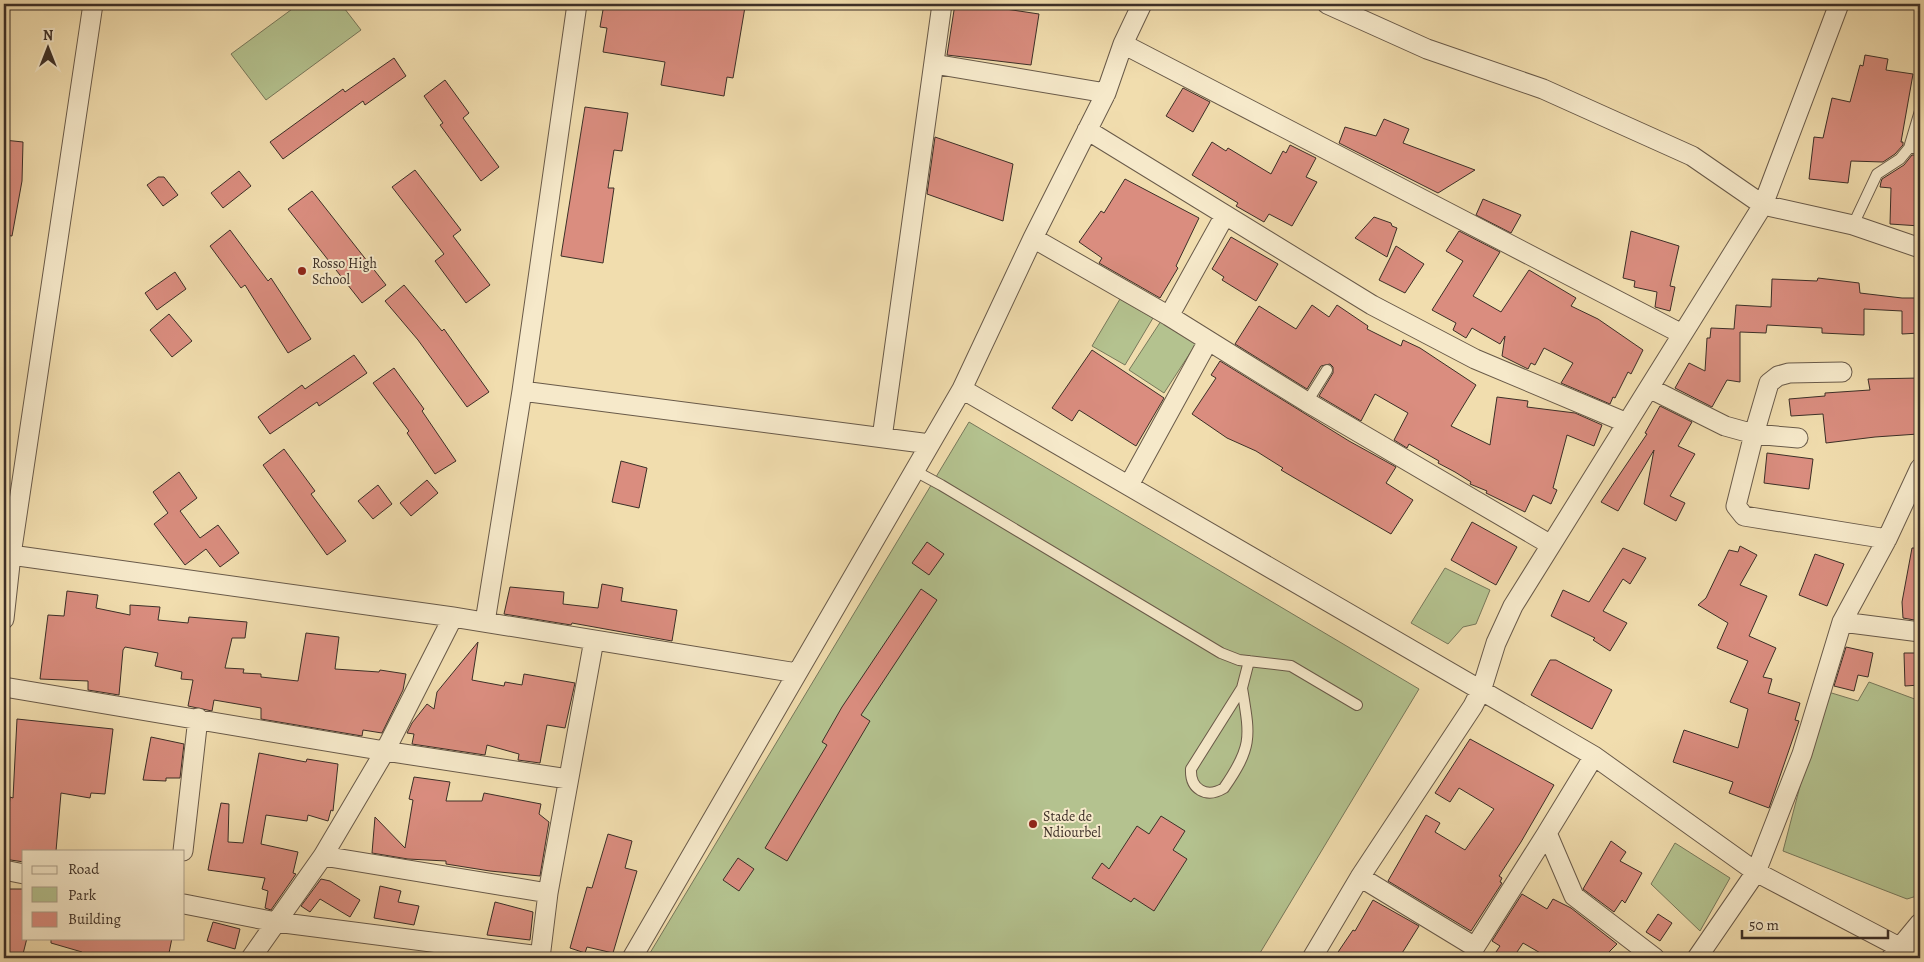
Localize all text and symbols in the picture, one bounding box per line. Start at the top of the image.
north arrow [22,22,72,72]
text: N [43,26,53,45]
place label: Rosso High School [312,254,377,289]
marker: Rosso High School [296,265,308,277]
place label: Stade de Ndiourbel [1043,807,1102,842]
marker: Stade de Ndiourbel [1027,818,1039,830]
legend [22,850,185,940]
text: Road [68,859,100,879]
text: Park [68,885,97,905]
scale bar [1742,907,1888,939]
text: Building [68,909,121,929]
text: 50 m [1749,915,1779,935]

